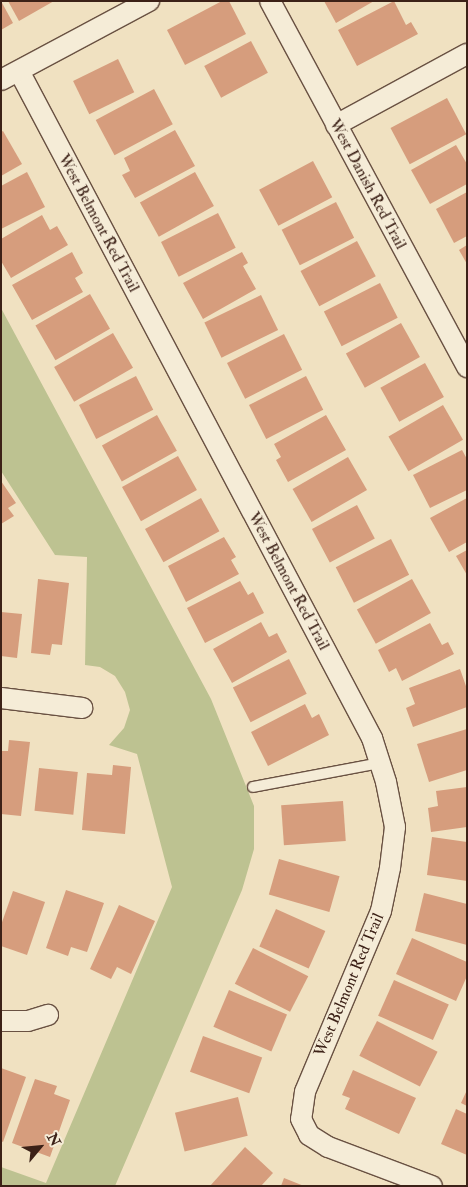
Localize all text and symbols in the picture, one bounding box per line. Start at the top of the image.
street label: West Danish Red Trail [325,115,411,253]
street label: West Belmont Red Trail [54,151,144,295]
street label: West Belmont Red Trail [244,509,334,653]
street label: West Belmont Red Trail [310,910,388,1060]
north arrow [15,1122,65,1172]
text: N [43,1130,64,1149]

